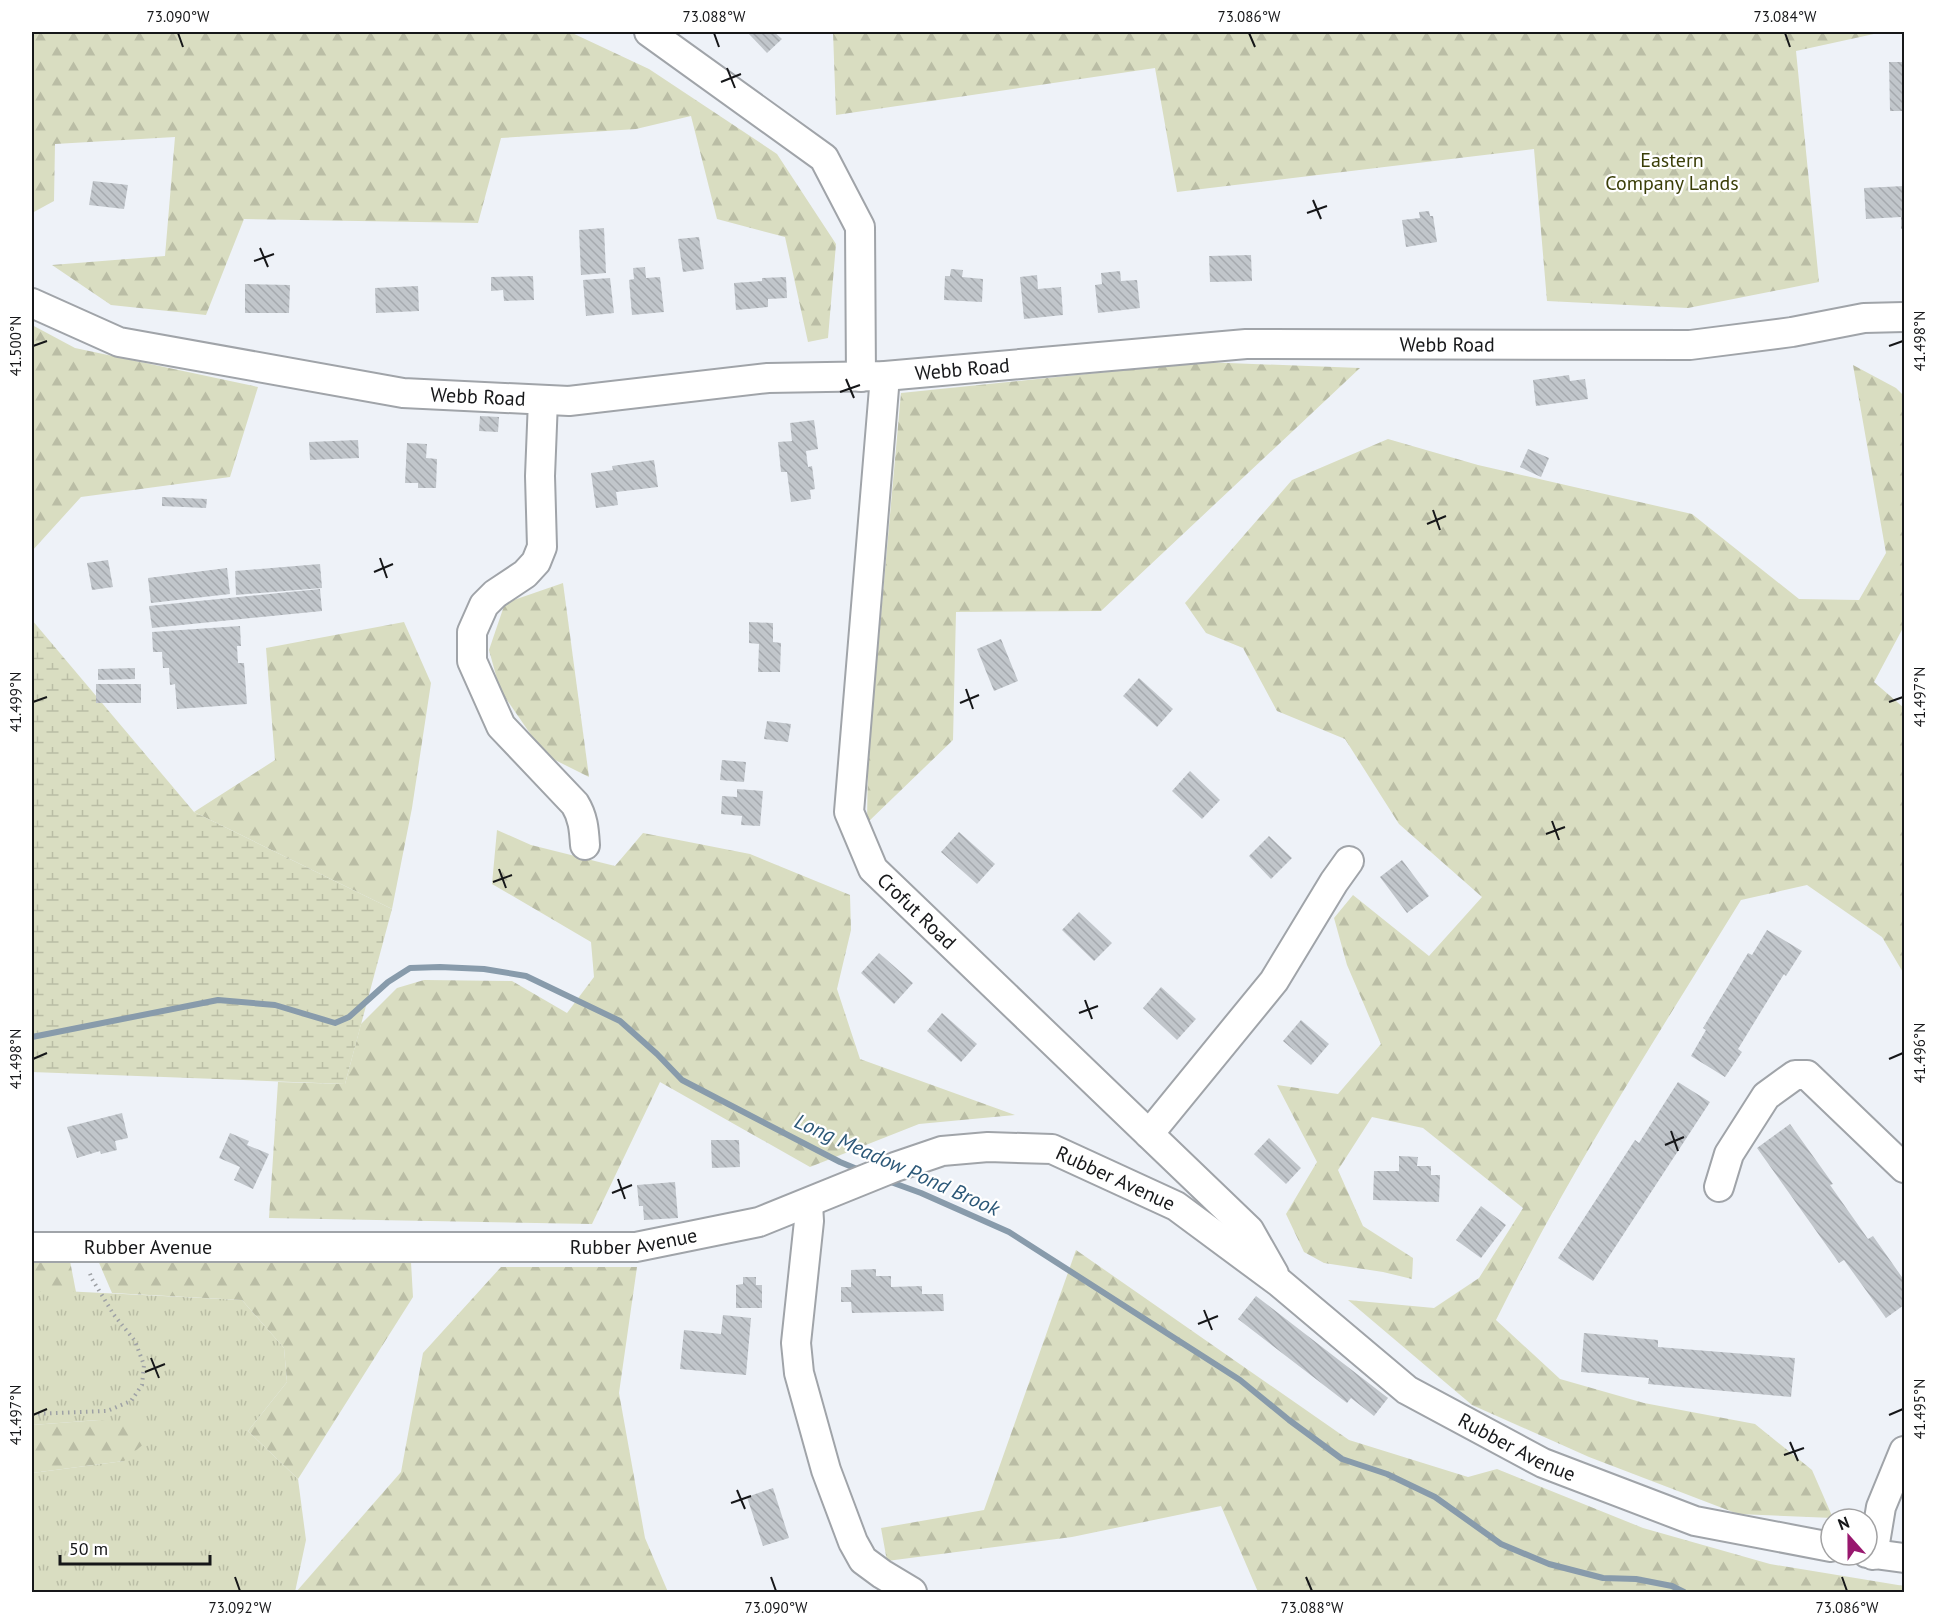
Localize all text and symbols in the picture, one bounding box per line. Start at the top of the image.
text: 73.090°W [147,7,210,26]
text: 73.088°W [683,7,746,26]
text: 73.086°W [1218,7,1281,26]
text: 73.084°W [1754,7,1817,26]
park label: Eastern Company Lands [1605,147,1739,196]
text: 41.498°N [1910,311,1929,371]
text: 41.500°N [6,316,25,376]
street label: Webb Road [1400,331,1495,358]
street label: Webb Road [914,352,1011,386]
street label: Webb Road [430,381,526,412]
text: 41.497°N [1910,667,1929,727]
text: 41.499°N [6,672,25,732]
street label: Crofut Road [872,867,962,955]
text: 41.496°N [1910,1023,1929,1083]
text: 41.498°N [6,1029,25,1089]
water label: Long Meadow Pond Brook [791,1107,1005,1223]
street label: Rubber Avenue [1052,1140,1179,1217]
street label: Rubber Avenue [570,1222,699,1260]
street label: Rubber Avenue [84,1234,212,1260]
text: 41.495°N [1910,1379,1929,1439]
text: 41.497°N [6,1385,25,1445]
street label: Rubber Avenue [1454,1407,1579,1487]
north arrow [1819,1507,1879,1567]
text: N [1835,1512,1852,1534]
scale bar [60,1528,210,1566]
text: 50 m [69,1537,108,1560]
text: 73.092°W [209,1598,272,1617]
text: 73.090°W [745,1598,808,1617]
text: 73.088°W [1281,1598,1344,1617]
text: 73.086°W [1816,1598,1879,1617]

